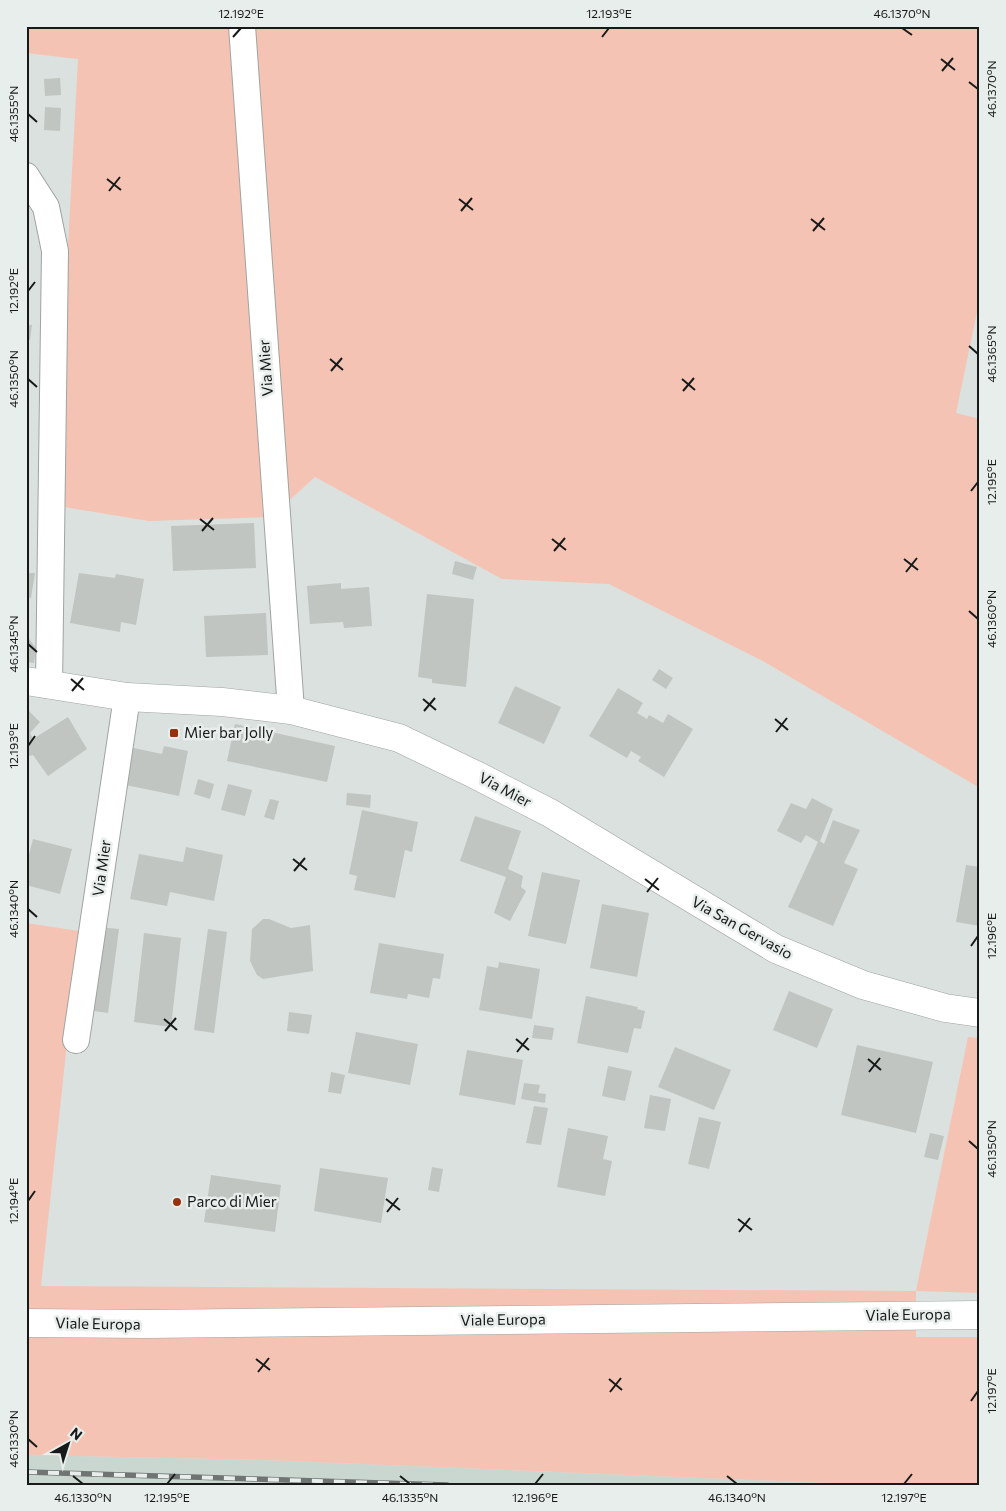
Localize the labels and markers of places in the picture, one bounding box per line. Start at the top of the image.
place label: Mier bar Jolly [184,723,274,741]
marker: Mier bar Jolly [168,727,180,739]
place label: Parco di Mier [187,1192,277,1210]
marker: Parco di Mier [171,1196,183,1208]

